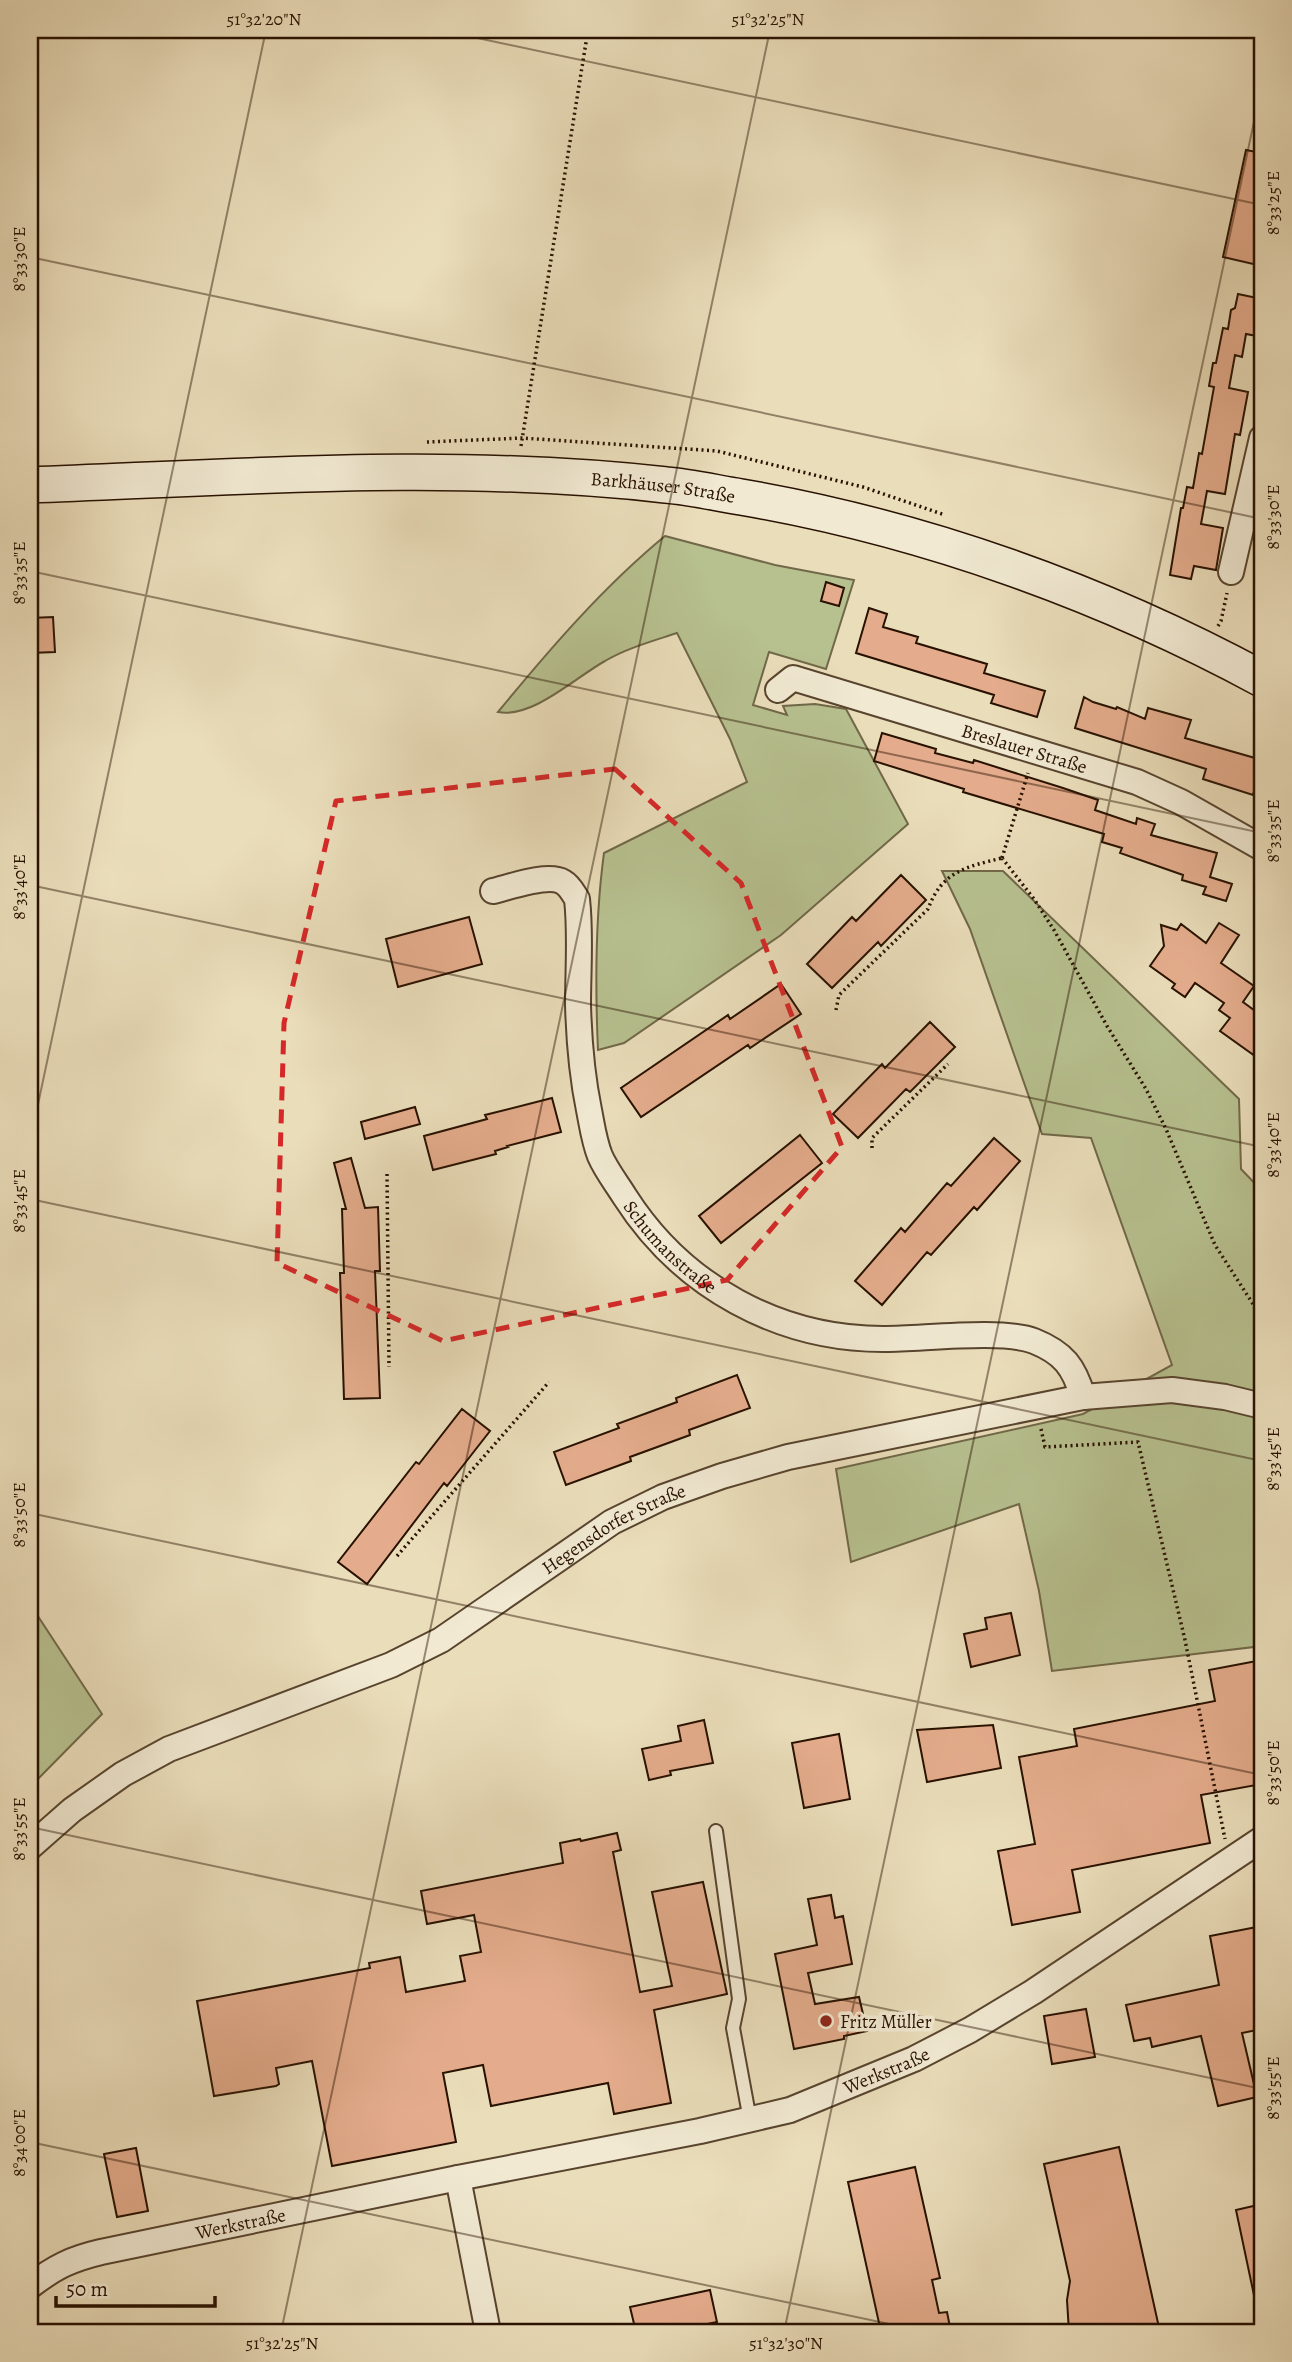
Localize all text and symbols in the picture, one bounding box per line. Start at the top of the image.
text: 51°32'20"N [227,7,302,31]
text: 51°32'25"N [731,7,805,31]
text: 8°33'25"E [1261,171,1285,235]
text: 8°33'30"E [7,226,31,292]
street label: Barkhäuser Straße [590,466,737,510]
text: 8°33'30"E [1261,484,1285,550]
text: 8°33'35"E [7,541,31,605]
street label: Breslauer Straße [958,718,1090,780]
text: 8°33'35"E [1261,799,1285,863]
text: 8°33'40"E [7,854,31,920]
text: 8°33'40"E [1261,1112,1285,1178]
text: 8°33'45"E [7,1169,31,1233]
street label: Schumanstraße [617,1195,722,1300]
text: 8°33'45"E [1261,1427,1285,1491]
street label: Hegensdorfer Straße [537,1478,689,1581]
text: 8°33'50"E [7,1482,31,1548]
text: 8°33'50"E [1261,1740,1285,1806]
text: 8°33'55"E [7,1797,31,1861]
place label: Fritz Müller [840,2009,932,2035]
marker: Fritz Müller [818,2013,834,2029]
street label: Werkstraße [839,2041,934,2101]
text: 8°33'55"E [1261,2056,1285,2120]
text: 8°34'00"E [7,2109,31,2177]
street label: Werkstraße [193,2202,288,2246]
scale bar [56,2264,215,2308]
text: 50 m [66,2275,108,2303]
text: 51°32'25"N [245,2331,319,2355]
text: 51°32'30"N [749,2331,823,2355]

